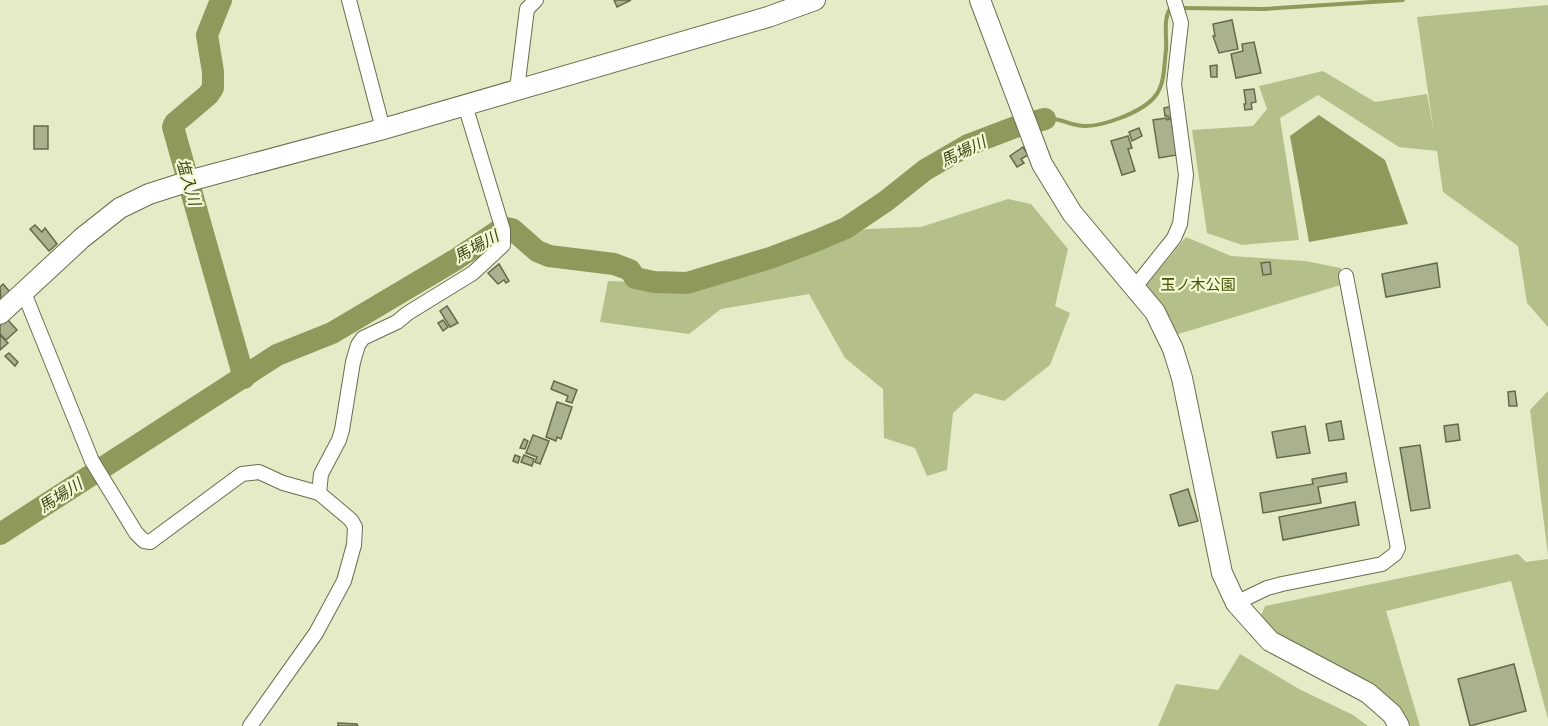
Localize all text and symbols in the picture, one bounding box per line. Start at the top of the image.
water label: 馬場川 [937,131,991,171]
water label: 塩入川 [173,156,206,210]
water label: 馬場川 [450,225,504,266]
park label: 玉ノ木公園 [1160,275,1236,294]
water label: 馬場川 [34,472,87,516]

